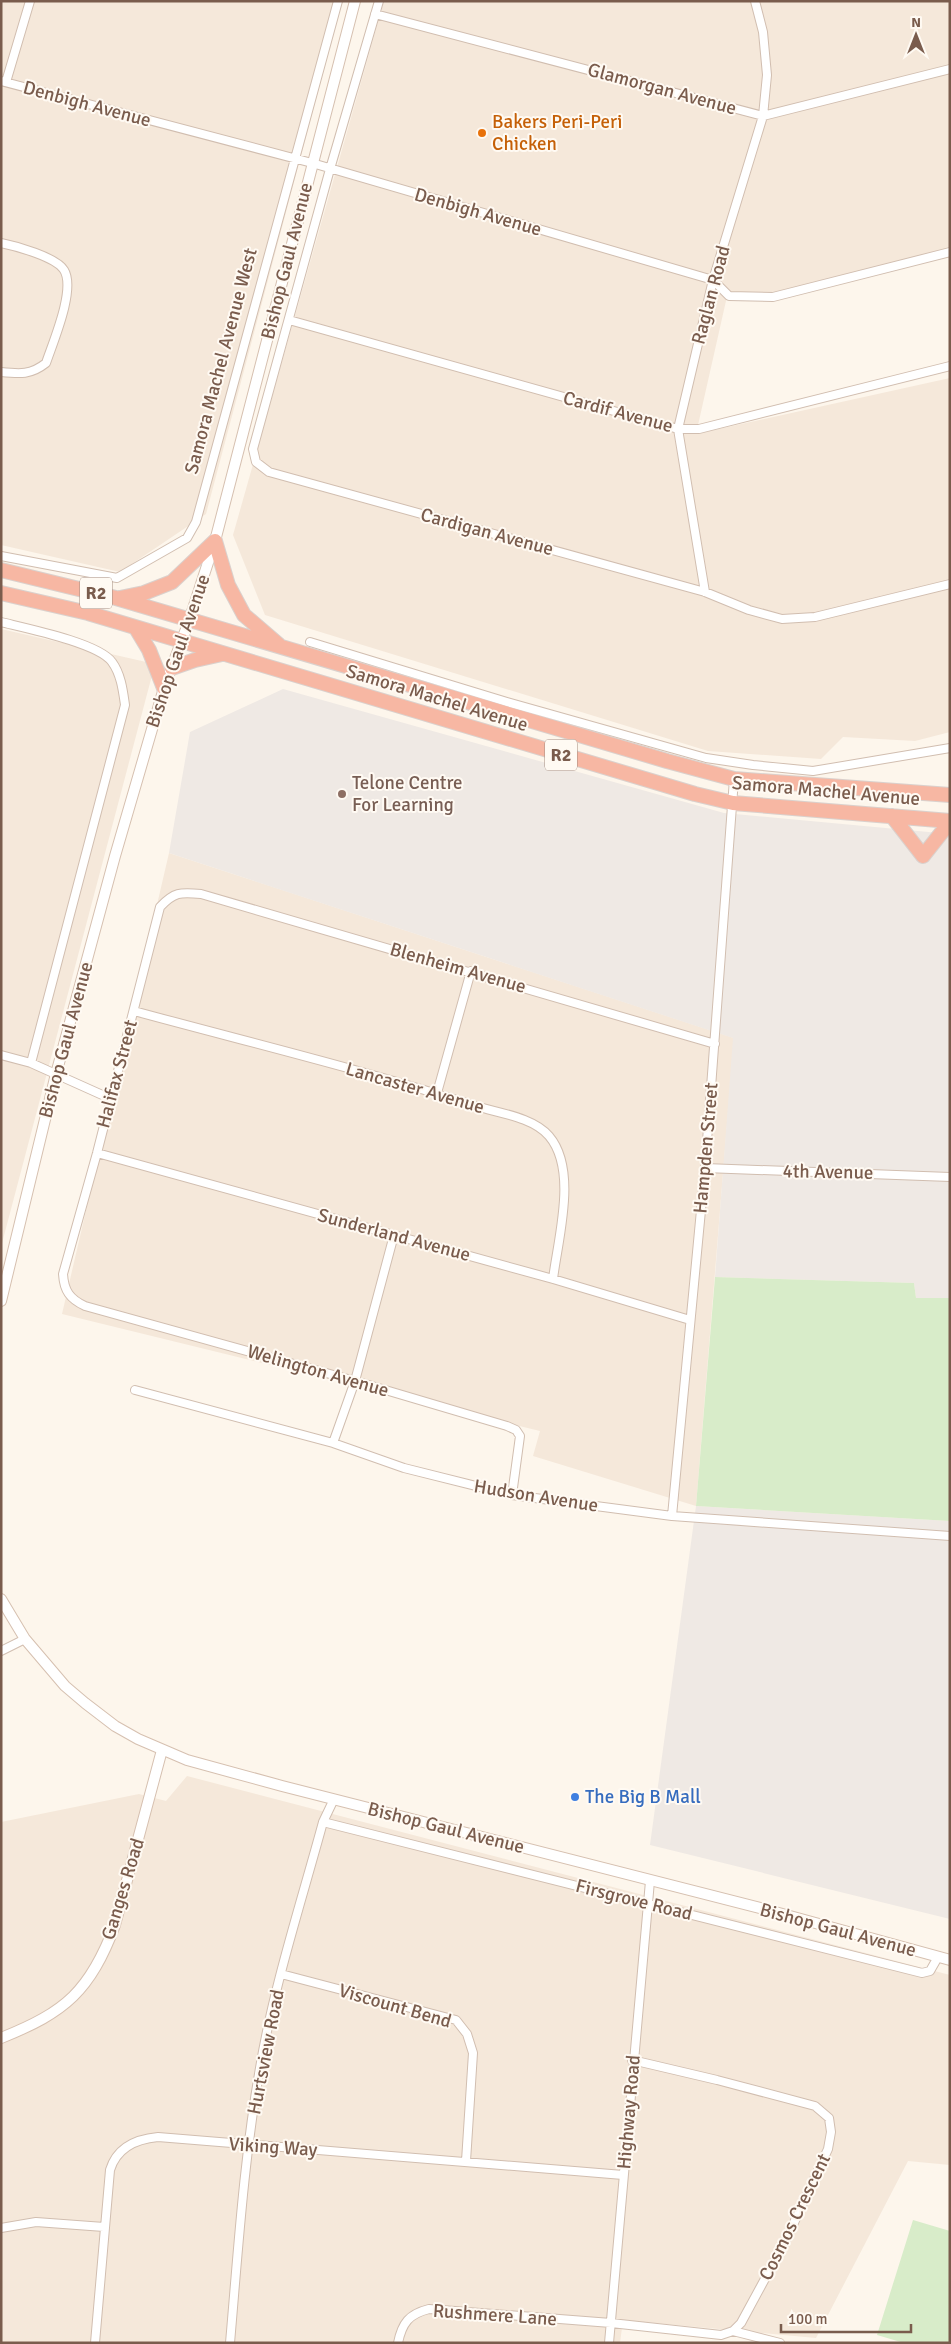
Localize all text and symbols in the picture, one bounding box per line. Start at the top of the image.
north arrow [891,10,941,60]
text: N [911,14,921,31]
street label: Glamorgan Avenue [585,58,739,120]
street label: Denbigh Avenue [20,75,154,133]
place label: Bakers Peri-Peri Chicken [492,110,622,156]
marker: Bakers Peri-Peri Chicken [476,127,488,139]
street label: Bishop Gaul Avenue [256,180,318,342]
street label: Denbigh Avenue [412,182,544,242]
street label: Raglan Road [686,243,736,347]
street label: Samora Machel Avenue West [179,245,263,477]
street label: Cardif Avenue [560,386,676,438]
street label: Cardigan Avenue [418,503,556,561]
street label: Bishop Gaul Avenue [140,571,216,731]
road number: R2 [80,578,112,608]
street label: Samora Machel Avenue [343,659,531,737]
road number: R2 [545,740,577,770]
place label: Telone Centre For Learning [352,771,463,817]
street label: Samora Machel Avenue [731,771,921,811]
marker: Telone Centre For Learning [336,788,348,800]
street label: Blenheim Avenue [387,937,529,999]
street label: Bishop Gaul Avenue [34,959,98,1121]
street label: Halifax Street [91,1017,143,1131]
street label: Lancaster Avenue [343,1057,487,1119]
street label: Hampden Street [688,1081,724,1214]
street label: 4th Avenue [782,1159,874,1185]
street label: Sunderland Avenue [315,1203,473,1267]
street label: Welington Avenue [244,1339,392,1403]
street label: Hudson Avenue [472,1474,600,1518]
place label: The Big B Mall [585,1785,701,1809]
marker: The Big B Mall [569,1791,581,1803]
street label: Bishop Gaul Avenue [365,1797,527,1859]
street label: Ganges Road [96,1835,150,1943]
street label: Firsgrove Road [573,1874,695,1926]
street label: Bishop Gaul Avenue [757,1898,919,1962]
street label: Viscount Bend [336,1978,454,2034]
street label: Hurtsview Road [242,1987,290,2117]
street label: Highway Road [612,2054,646,2170]
street label: Viking Way [228,2132,318,2162]
street label: Cosmos Crescent [754,2149,836,2284]
street label: Rushmere Lane [432,2299,558,2331]
scale bar [781,2302,911,2334]
text: 100 m [788,2310,828,2328]

